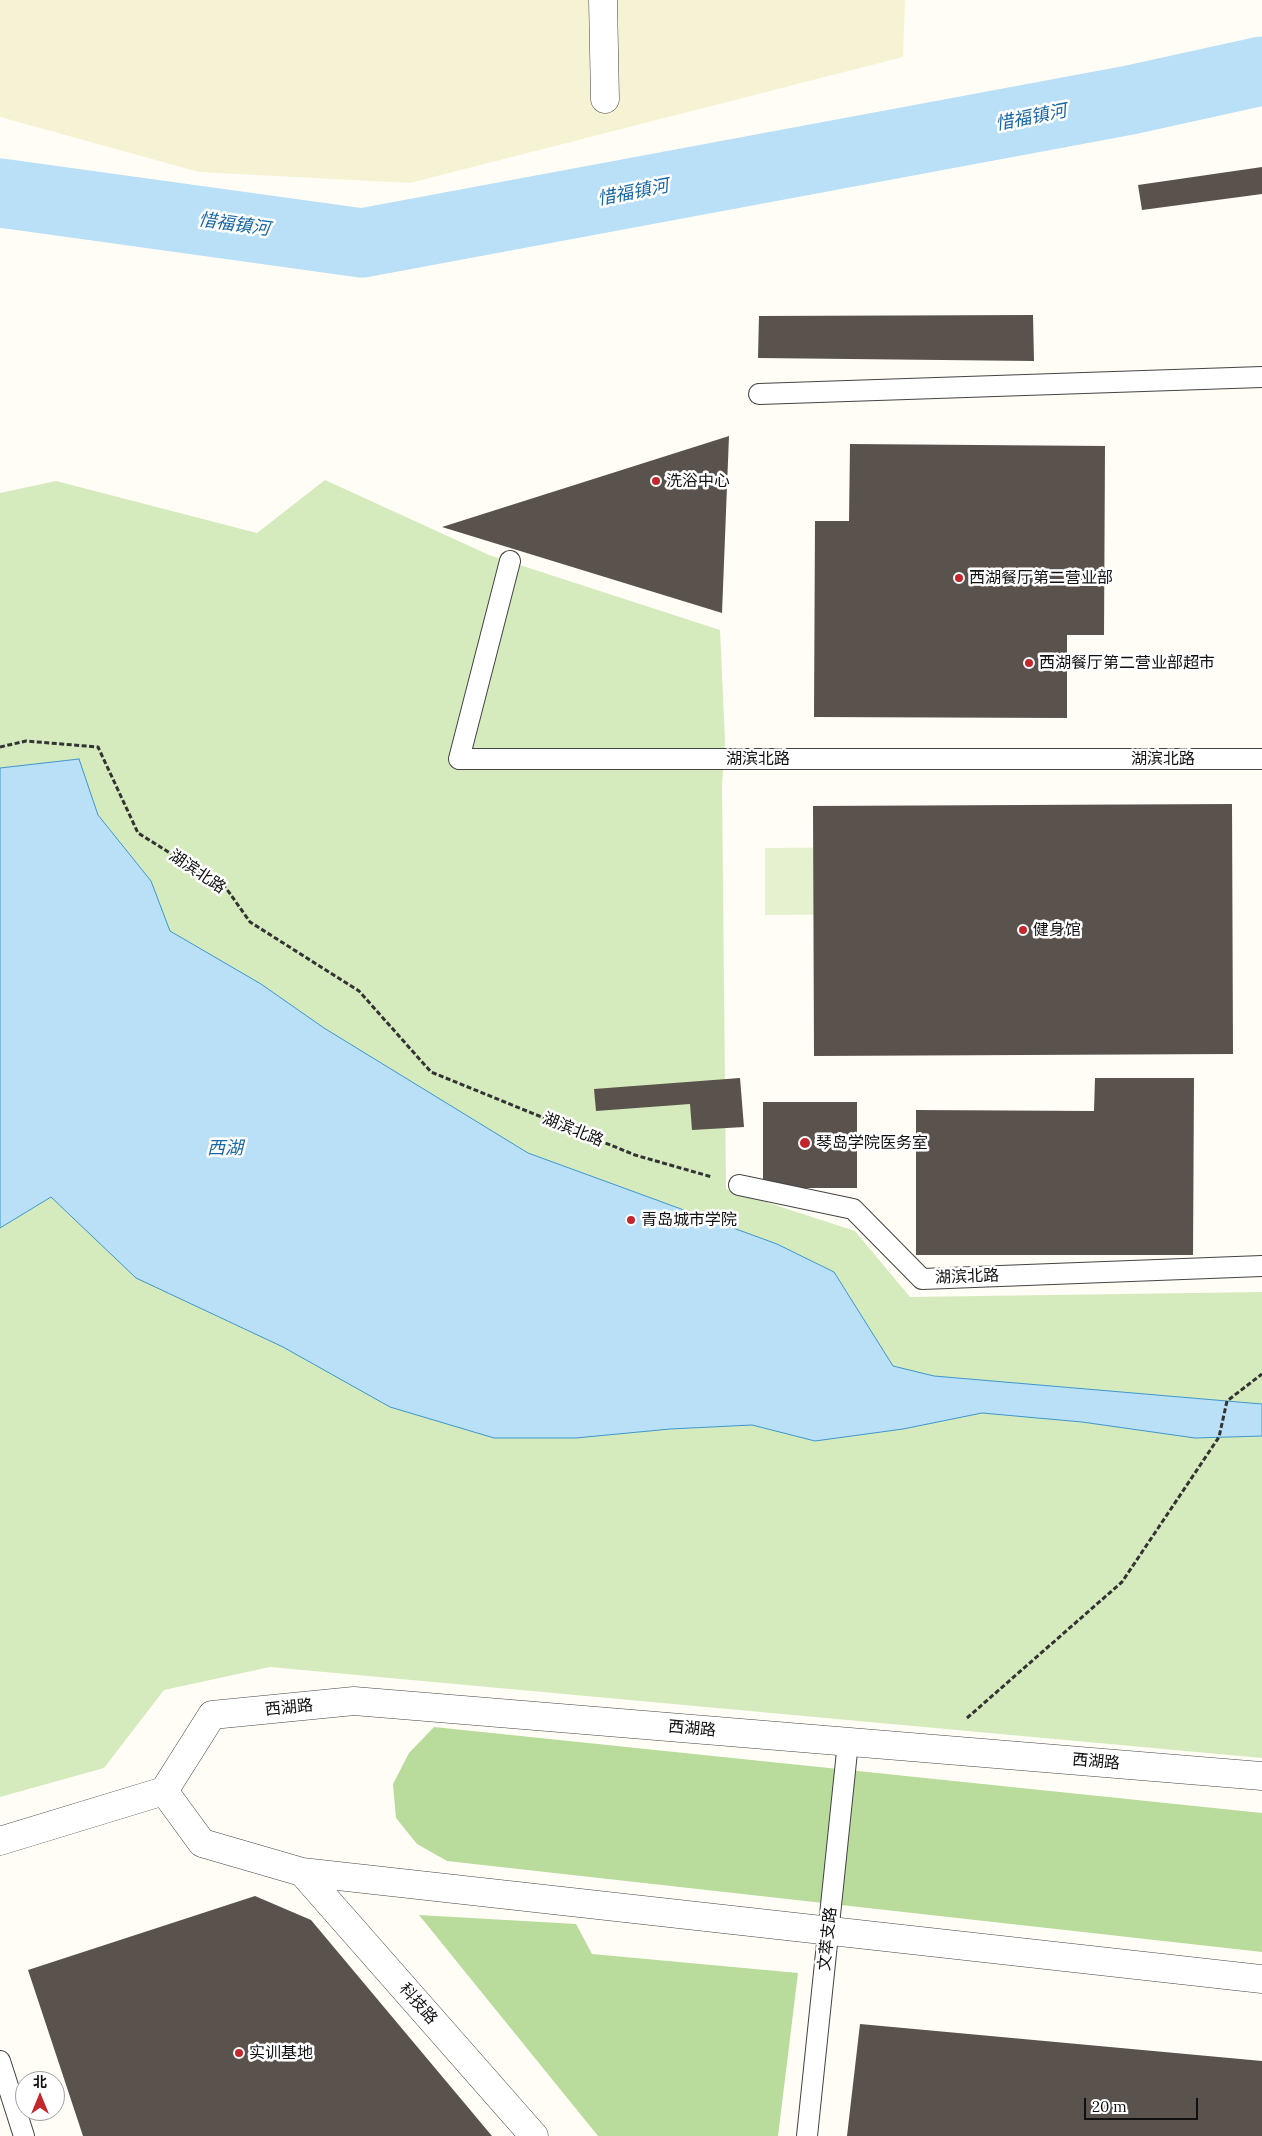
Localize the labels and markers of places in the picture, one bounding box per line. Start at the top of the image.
place label: 洗浴中心 [666,471,730,491]
marker: 洗浴中心 [650,475,662,487]
place label: 西湖餐厅第二营业部 [969,568,1113,588]
marker: 西湖餐厅第二营业部 [953,572,965,584]
place label: 西湖餐厅第二营业部超市 [1039,653,1215,673]
marker: 西湖餐厅第二营业部超市 [1023,657,1035,669]
place label: 健身馆 [1033,920,1081,940]
marker: 健身馆 [1017,924,1029,936]
place label: 琴岛学院医务室 [816,1133,928,1153]
marker: 琴岛学院医务室 [798,1136,812,1150]
place label: 青岛城市学院 [641,1210,737,1230]
marker: 青岛城市学院 [625,1214,637,1226]
place label: 实训基地 [249,2043,313,2063]
marker: 实训基地 [233,2047,245,2059]

